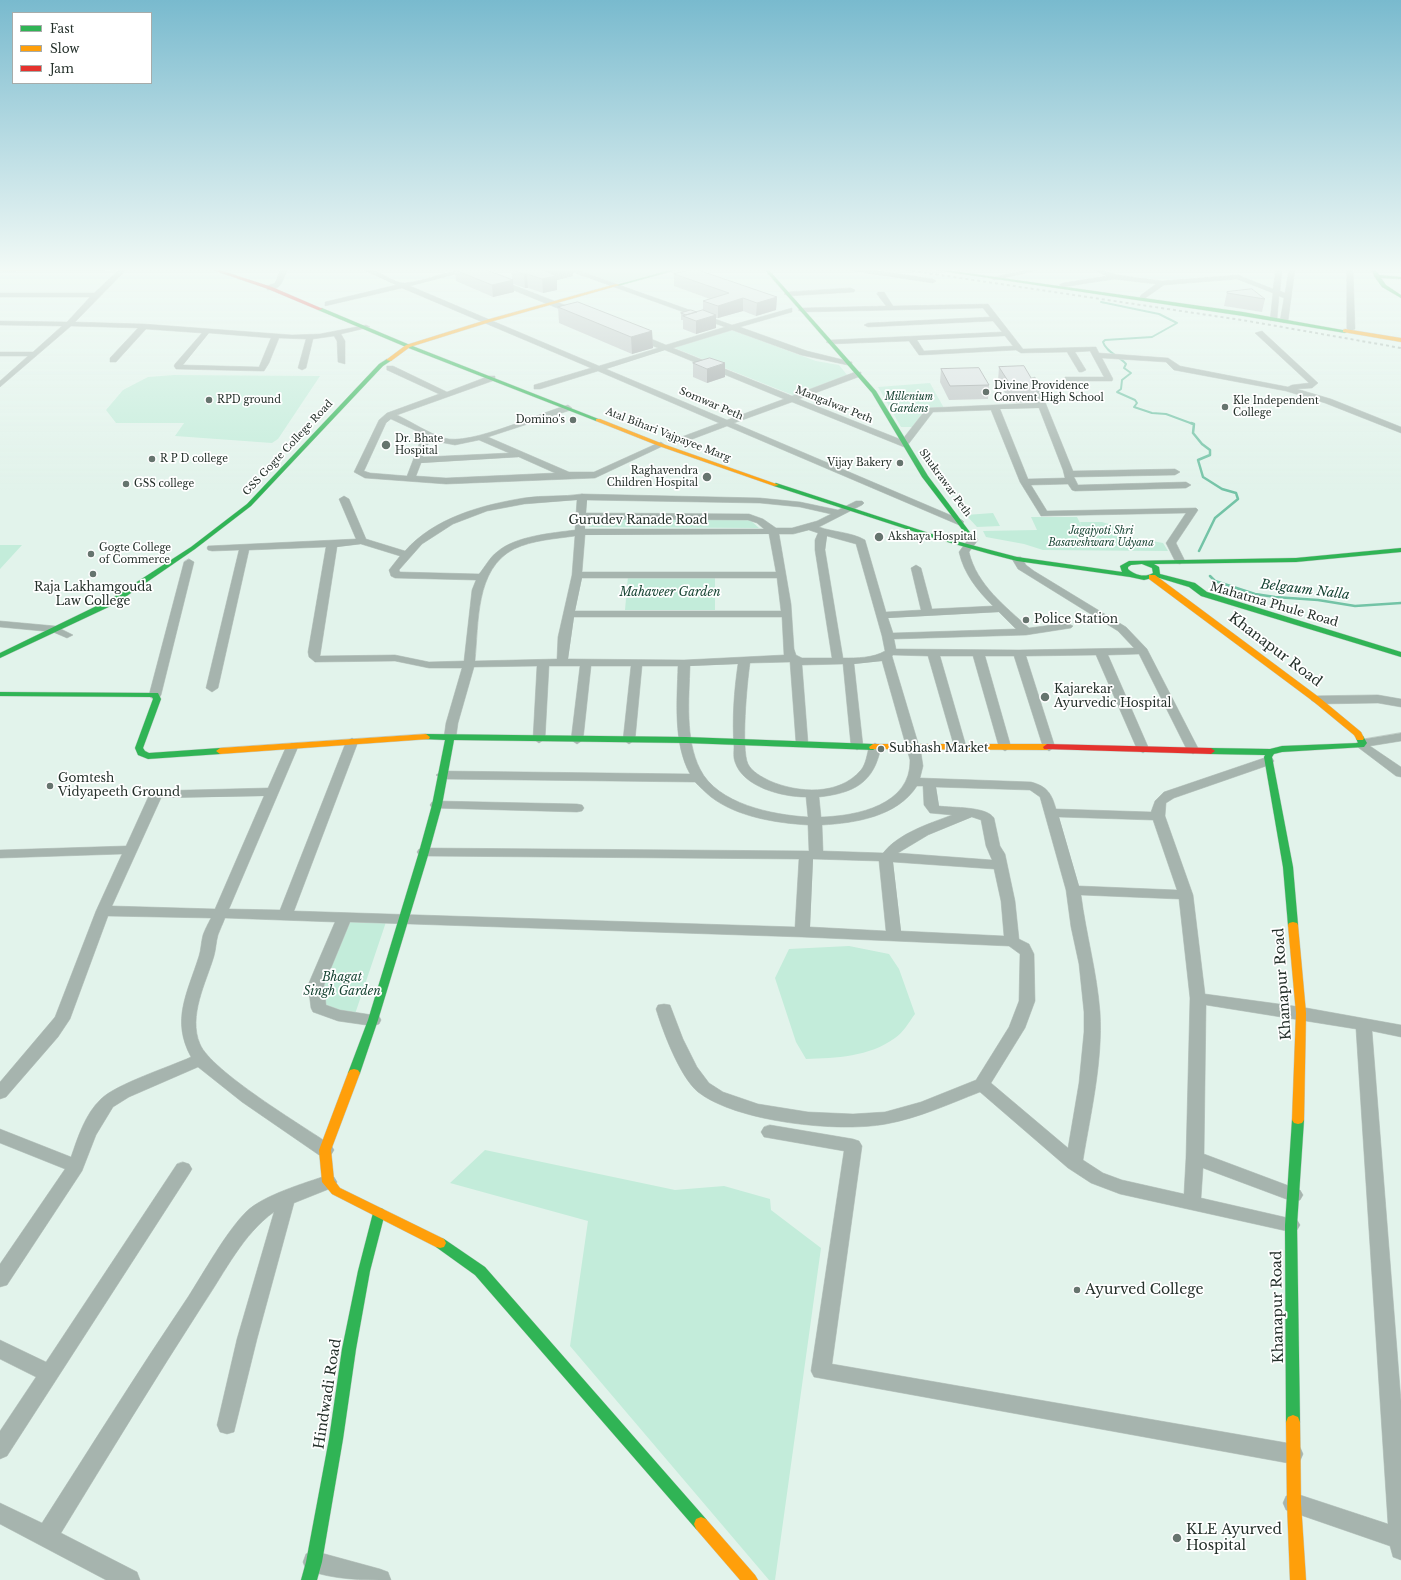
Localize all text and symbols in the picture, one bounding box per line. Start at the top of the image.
legend [12,12,152,84]
text: Fast [50,21,74,36]
text: Slow [50,41,79,56]
text: Jam [50,61,74,76]
place label: Divine Providence Convent High School [994,380,1104,404]
street label: Mangalwar Peth [793,384,875,426]
street label: Somwar Peth [677,385,745,423]
marker: Divine Providence Convent High School [981,387,991,397]
park label: Millenium Gardens [885,391,933,414]
place label: RPD ground [217,394,281,406]
marker: RPD ground [204,395,214,405]
place label: Kle Independent College [1233,395,1319,418]
street label: GSS Gogte College Road [241,398,335,498]
marker: Kle Independent College [1220,402,1230,412]
street label: Atal Bihari Vajpayee Marg [604,406,732,464]
place label: Domino's [516,414,565,426]
marker: Domino's [568,415,578,425]
place label: Dr. Bhate Hospital [395,433,443,456]
marker: Dr. Bhate Hospital [380,439,392,451]
street label: Shukrawar Peth [916,447,974,519]
place label: R P D college [160,453,228,465]
marker: R P D college [147,454,157,464]
place label: Vijay Bakery [827,457,892,469]
marker: Vijay Bakery [895,458,905,468]
place label: Raghavendra Children Hospital [607,465,698,488]
marker: Raghavendra Children Hospital [701,471,713,483]
place label: GSS college [134,478,194,490]
marker: GSS college [121,479,131,489]
street label: Gurudev Ranade Road [568,514,708,528]
park label: Jagajyoti Shri Basaveshwara Udyana [1048,525,1154,548]
marker: Akshaya Hospital [873,531,885,543]
place label: Akshaya Hospital [888,531,976,543]
place label: Gogte College of Commerce [99,542,171,566]
marker: Gogte College of Commerce [86,549,96,559]
marker: Raja Lakhamgouda Law College [88,569,98,579]
water label: Belgaum Nalla [1259,577,1351,603]
street label: Mahatma Phule Road [1208,580,1340,630]
place label: Raja Lakhamgouda Law College [34,581,152,609]
park label: Mahaveer Garden [620,586,720,600]
street label: Khanapur Road [1225,609,1325,691]
place label: Police Station [1034,613,1118,627]
marker: Police Station [1021,615,1031,625]
place label: Kajarekar Ayurvedic Hospital [1054,683,1171,711]
marker: Kajarekar Ayurvedic Hospital [1039,691,1051,703]
place label: Subhash Market [889,742,988,756]
marker: Subhash Market [876,744,886,754]
place label: Gomtesh Vidyapeeth Ground [58,772,180,800]
marker: Gomtesh Vidyapeeth Ground [45,781,55,791]
street label: Khanapur Road [1271,927,1295,1041]
park label: Bhagat Singh Garden [303,971,381,999]
street label: Khanapur Road [1269,1251,1287,1363]
place label: Ayurved College [1085,1282,1204,1298]
marker: Ayurved College [1072,1285,1082,1295]
street label: Hindwadi Road [311,1337,345,1451]
place label: KLE Ayurved Hospital [1186,1522,1282,1554]
marker: KLE Ayurved Hospital [1171,1532,1183,1544]

